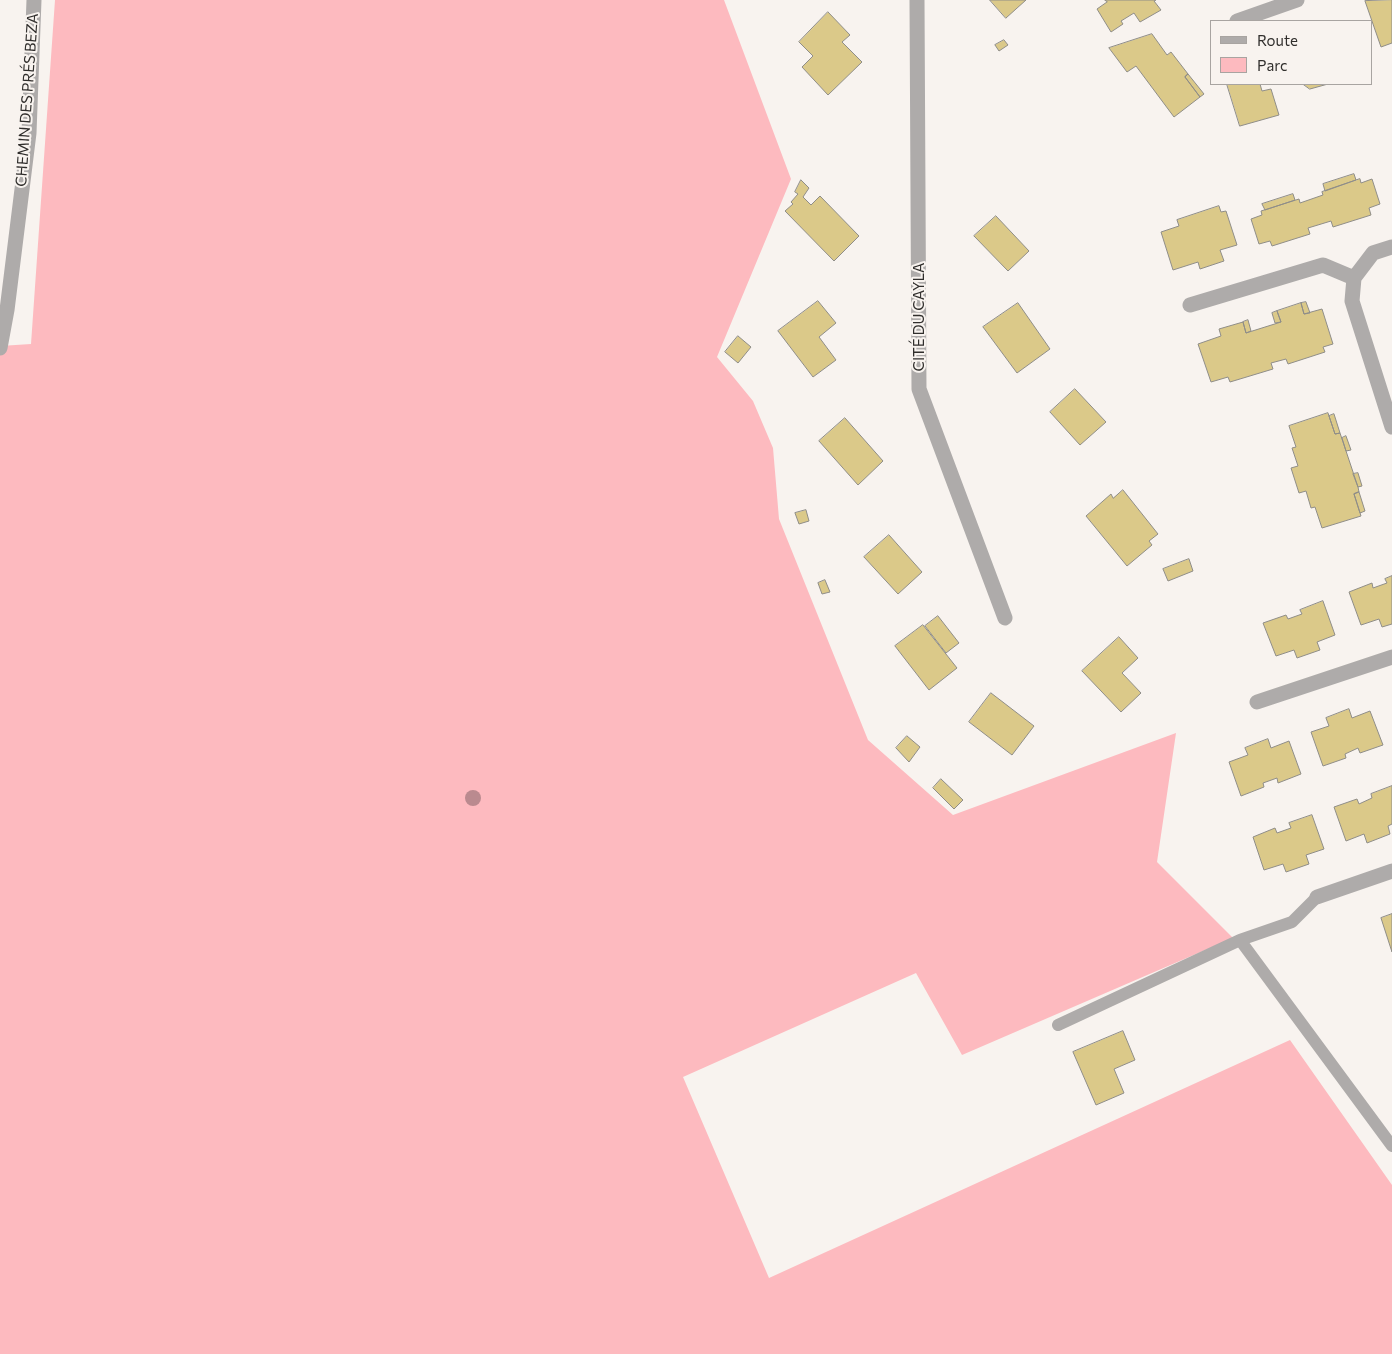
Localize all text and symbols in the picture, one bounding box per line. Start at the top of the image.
street label: CHEMIN DES PRÉS BEZA [12,13,42,187]
legend [1210,20,1372,85]
text: Route [1257,31,1298,49]
text: Parc [1257,56,1287,74]
street label: CITÉ DU CAYLA [910,263,928,371]

